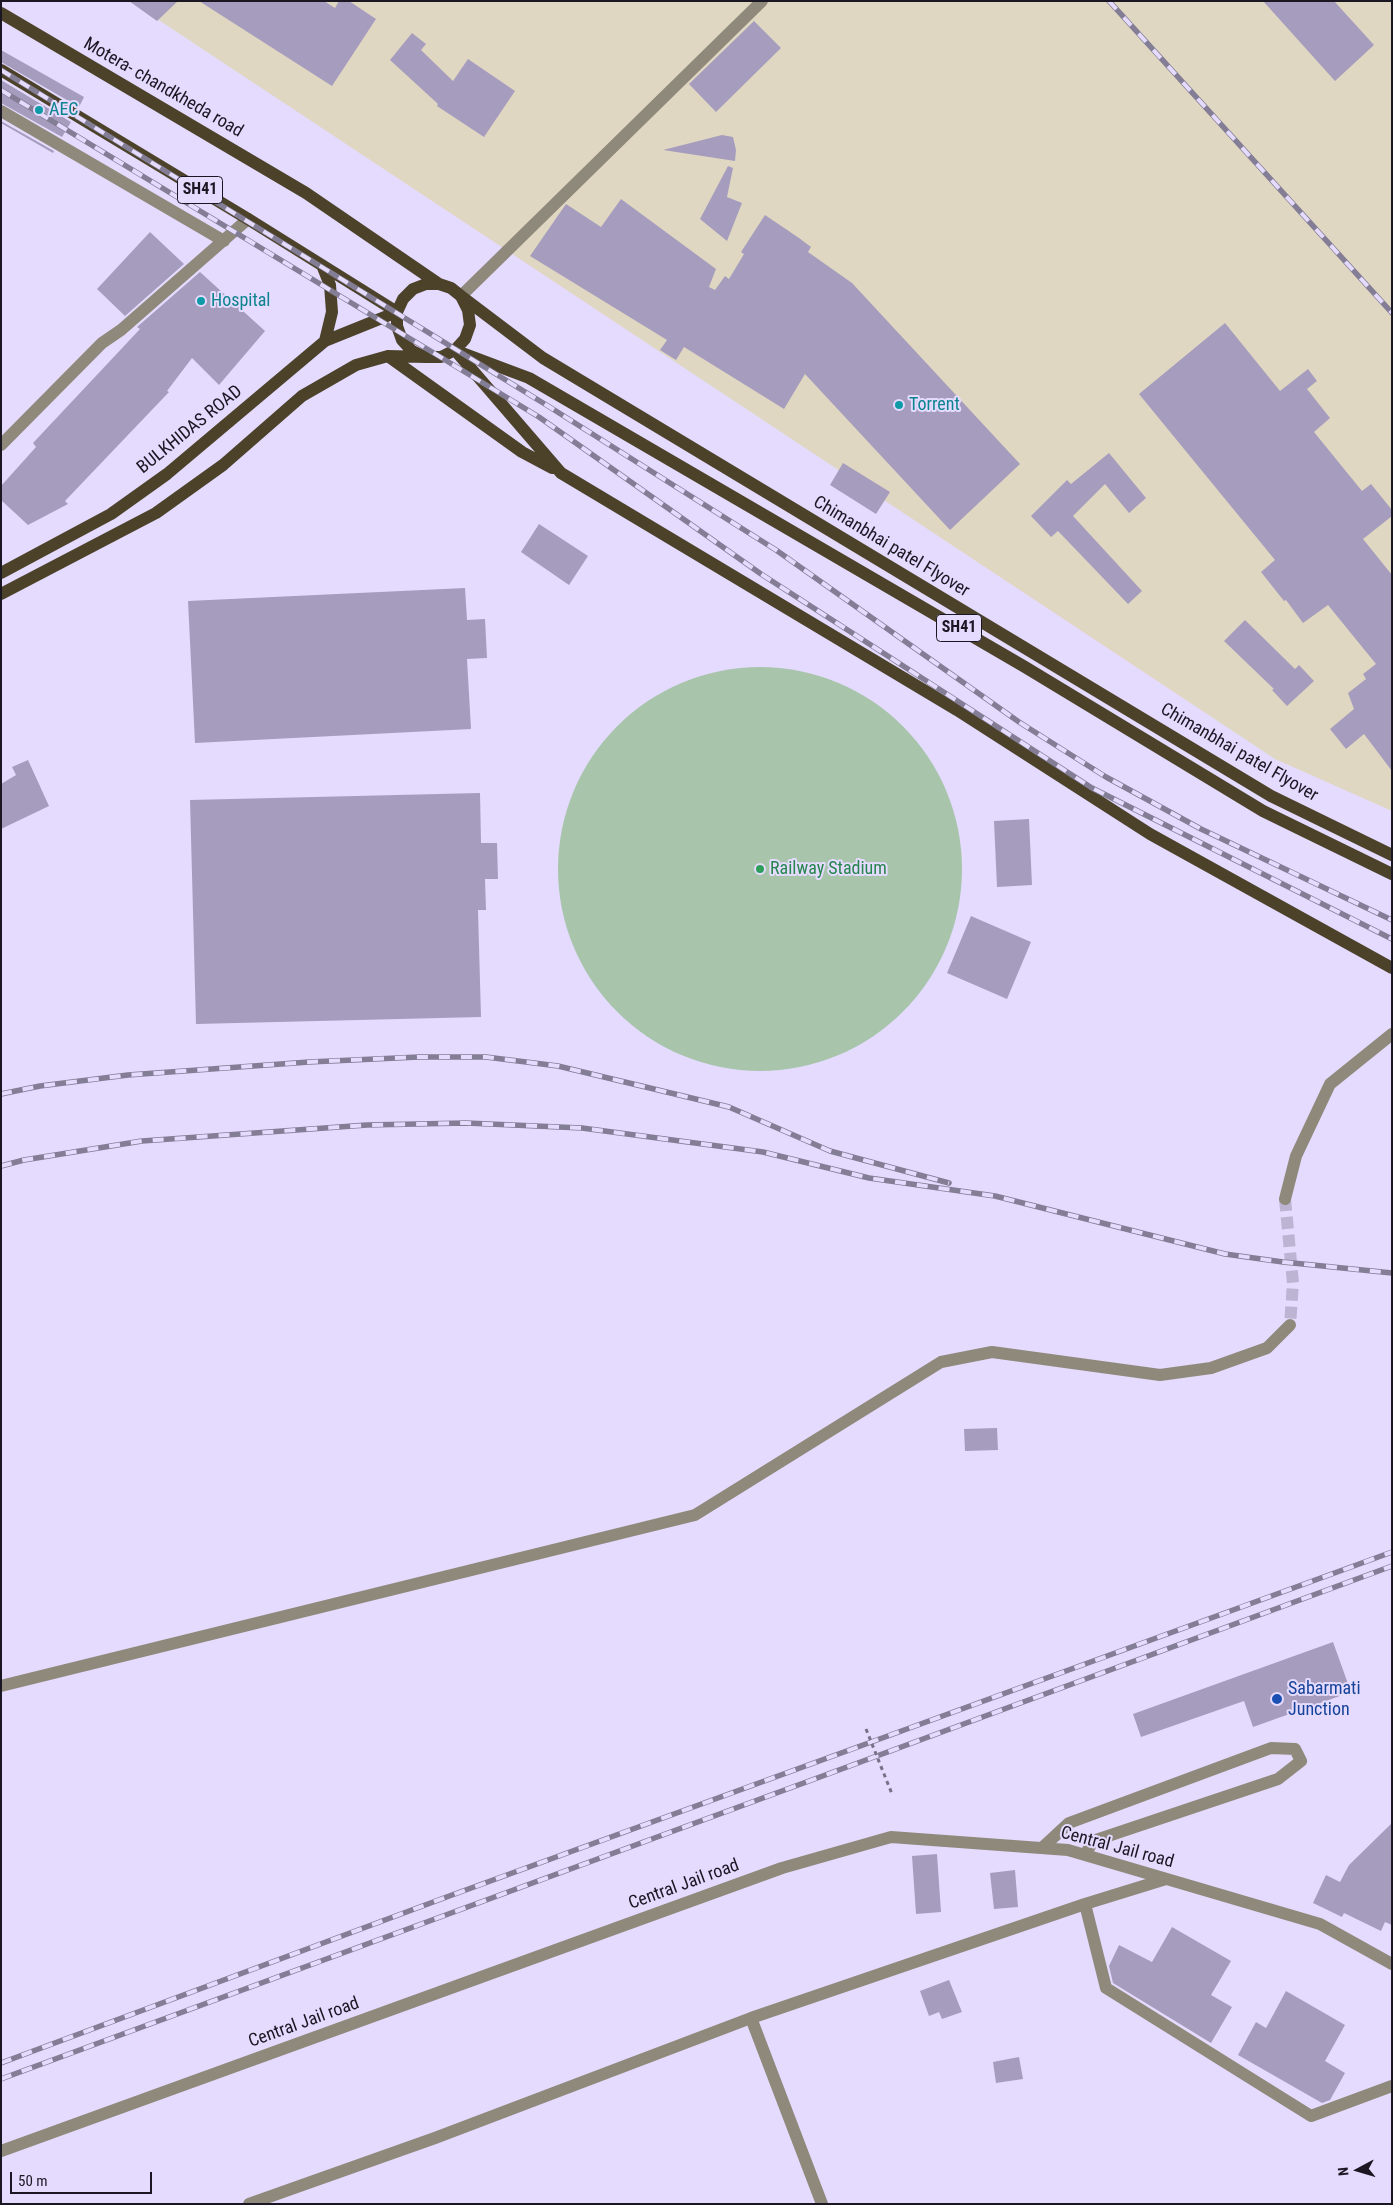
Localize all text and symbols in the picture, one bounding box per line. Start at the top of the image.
street label: Motera- chandkheda road [79,33,247,143]
place label: AEC [49,99,79,121]
marker: AEC [33,104,45,116]
road number: SH41 [178,176,222,204]
place label: Hospital [211,290,270,312]
marker: Hospital [195,295,207,307]
street label: BULKHIDAS ROAD [133,381,247,479]
place label: Torrent [909,394,960,416]
marker: Torrent [893,399,905,411]
street label: Chimanbhai patel Flyover [809,492,973,602]
road number: SH41 [936,614,982,641]
street label: Chimanbhai patel Flyover [1156,699,1322,807]
place label: Railway Stadium [770,858,887,880]
marker: Railway Stadium [754,863,766,875]
place label: Sabarmati Junction [1288,1678,1361,1720]
marker: Sabarmati Junction [1270,1692,1284,1706]
street label: Central Jail road [1058,1823,1176,1873]
street label: Central Jail road [626,1855,742,1915]
street label: Central Jail road [246,1993,362,2053]
north arrow [1333,2145,1383,2195]
scale bar [12,2162,155,2194]
text: N [1335,2166,1351,2177]
text: 50 m [18,2172,48,2190]

